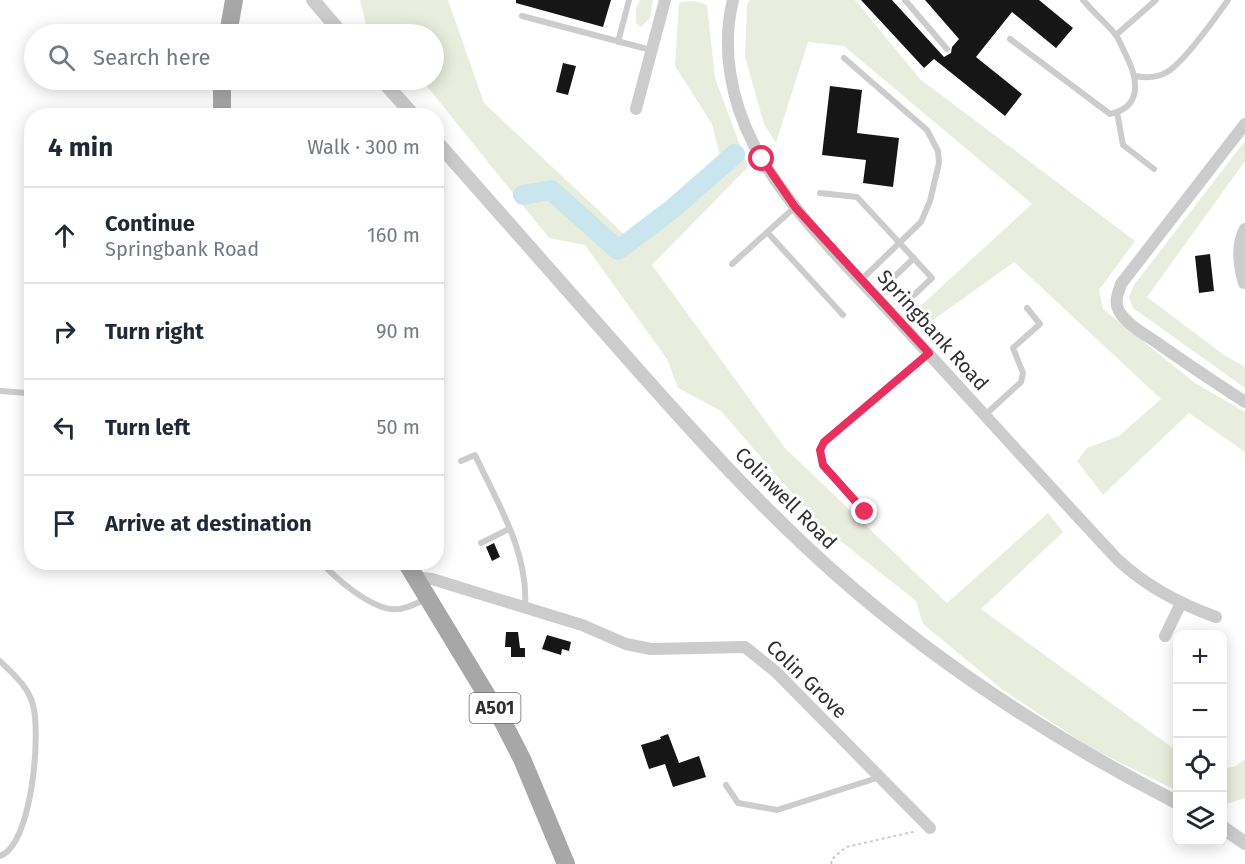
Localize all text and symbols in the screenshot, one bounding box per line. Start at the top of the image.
search box [24,24,444,90]
icon: search [45,41,78,74]
text: Search here [93,44,211,71]
text: 4 min [48,132,113,163]
text: Walk · 300 m [307,135,420,159]
route start [748,145,774,171]
text: Continue [105,210,195,237]
icon: ahead [48,219,81,252]
text: 160 m [367,223,420,247]
text: Springbank Road [105,237,259,261]
street label: Springbank Road [872,265,994,395]
icon: right [48,315,81,348]
text: Turn right [105,318,204,345]
text: 90 m [376,319,420,343]
icon: left [48,411,81,444]
text: Turn left [105,414,190,441]
text: 50 m [376,415,420,439]
street label: Colinwell Road [730,442,842,554]
route end [851,498,877,524]
icon: arrive [48,507,81,540]
text: Arrive at destination [105,510,312,537]
map controls [1173,630,1227,846]
button: + [1173,630,1227,684]
street label: Colin Grove [762,635,852,723]
button: − [1173,684,1227,738]
road number: A501 [470,693,520,723]
button: locate [1173,738,1227,792]
button: layers [1173,792,1227,846]

